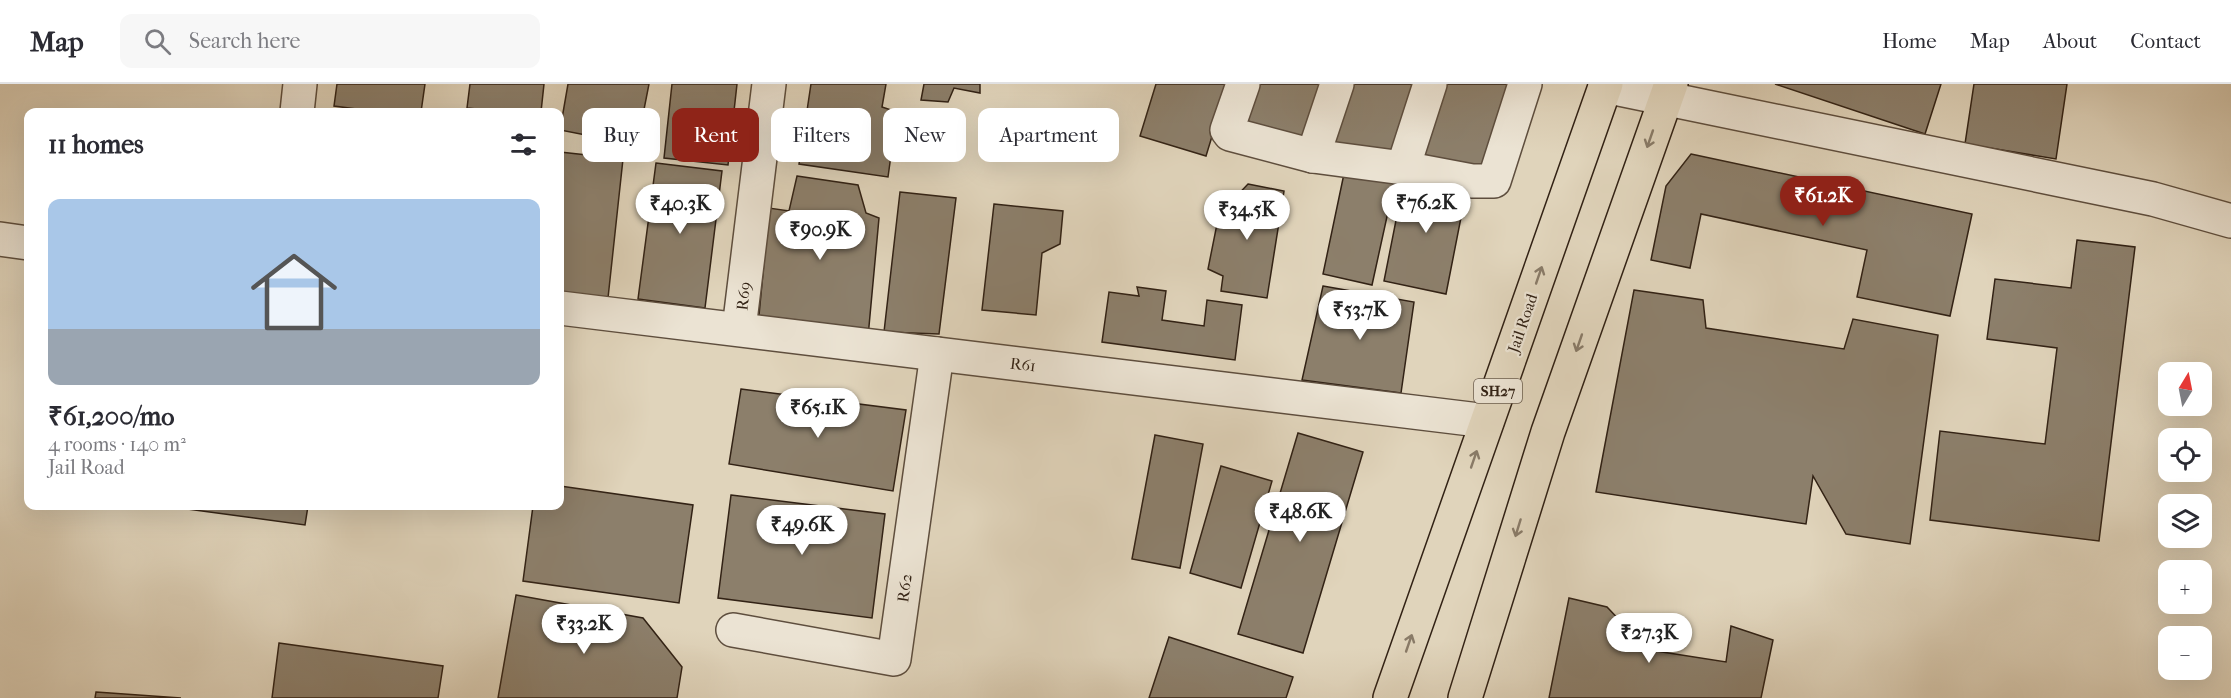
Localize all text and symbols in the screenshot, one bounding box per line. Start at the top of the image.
search box [120,14,540,68]
text: Map [30,25,84,58]
icon: search [141,25,174,58]
text: Search here [189,28,300,54]
text: Home [1882,29,1937,53]
text: Map [1970,29,2010,53]
text: About [2043,29,2097,53]
text: Contact [2130,29,2201,53]
chip: Buy [582,108,660,162]
chip: Rent [672,108,759,162]
chip: Filters [771,108,871,162]
chip: New [883,108,966,162]
chip: Apartment [978,108,1119,162]
icon: filters [507,128,540,161]
text: 11 homes [48,129,144,160]
one-way arrow [1644,129,1655,148]
pin: ₹61.2K [1774,176,1872,227]
pin: ₹76.2K [1377,183,1475,234]
pin: ₹40.3K [631,184,729,235]
text: ₹61.2K [1794,184,1852,207]
pin: ₹34.5K [1198,190,1296,241]
text: ₹76.2K [1396,191,1456,214]
text: ₹40.3K [650,192,710,215]
text: ₹34.5K [1218,198,1276,221]
pin: ₹90.9K [771,210,869,261]
text: ₹90.9K [789,218,851,241]
icon: home [240,238,348,346]
one-way arrow [1534,266,1545,285]
street label: R69 [732,281,755,311]
pin: ₹53.7K [1311,290,1409,341]
street label: Jail Road [1503,291,1542,357]
text: ₹53.7K [1332,298,1388,321]
one-way arrow [1573,333,1584,352]
street label: R61 [1009,353,1037,376]
north arrow [2158,362,2212,416]
map controls [2158,362,2212,680]
road number: SH27 [1474,379,1522,403]
pin: ₹65.1K [769,388,867,439]
text: ₹65.1K [790,396,846,419]
text: ₹61,200/mo [48,401,175,432]
button: locate [2158,428,2212,482]
text: 4 rooms · 140 m² [48,433,186,456]
one-way arrow [1469,450,1480,469]
text: Jail Road [48,456,125,479]
pin: ₹48.6K [1251,492,1349,543]
button: layers [2158,494,2212,548]
text: ₹48.6K [1269,500,1331,523]
pin: ₹49.6K [753,505,851,556]
text: ₹49.6K [771,513,833,536]
one-way arrow [1512,518,1523,537]
button: + [2158,560,2212,614]
street label: R62 [893,573,916,603]
pin: ₹33.2K [535,604,633,655]
text: ₹33.2K [556,612,612,635]
pin: ₹27.3K [1600,613,1698,664]
text: ₹27.3K [1620,621,1678,644]
button: − [2158,626,2212,680]
one-way arrow [1405,634,1416,653]

